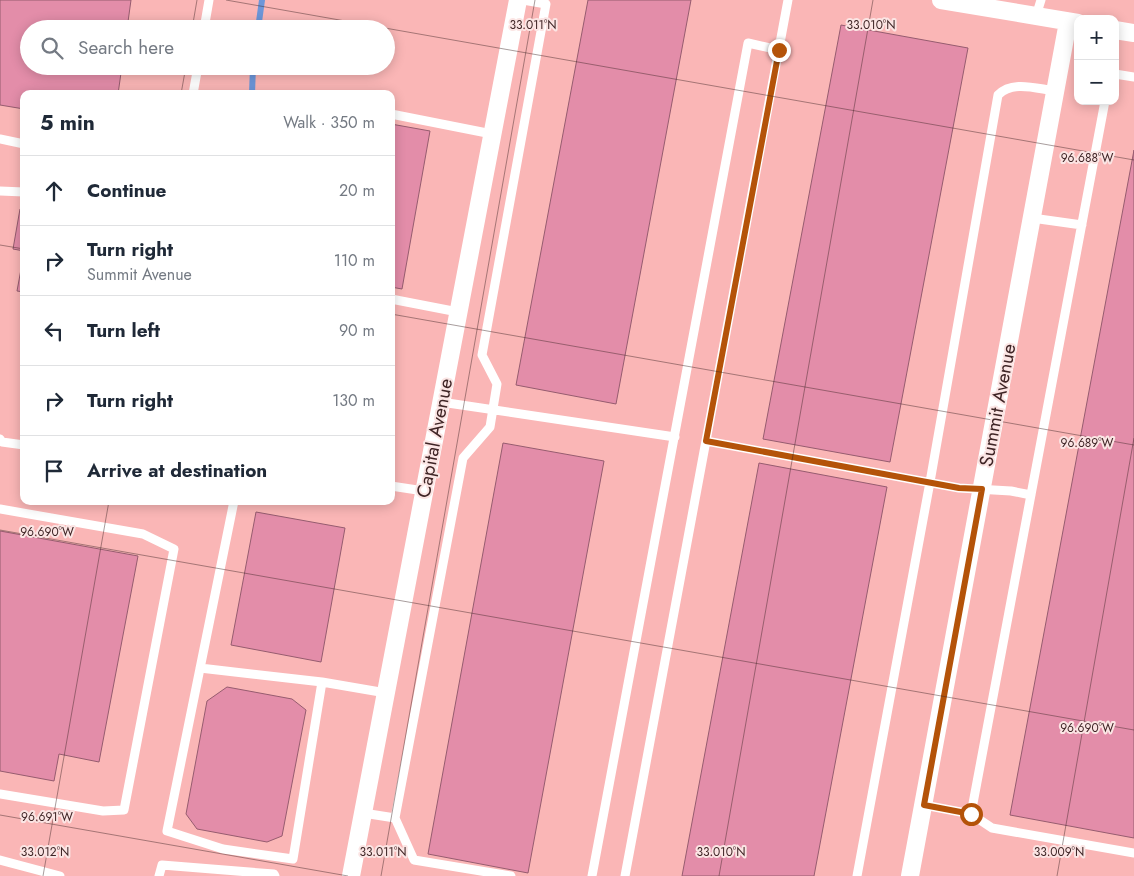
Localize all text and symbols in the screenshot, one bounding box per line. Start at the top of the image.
map controls [1074,15,1119,105]
button: + [1074,15,1119,60]
text: 33.011°N [509,16,557,34]
text: 33.010°N [847,16,895,34]
search box [20,20,395,75]
icon: search [38,34,66,62]
text: Search here [78,34,174,61]
route end [768,39,791,62]
button: − [1074,60,1119,105]
text: 5 min [40,108,95,138]
text: Walk · 350 m [283,111,375,134]
text: 96.688°W [1061,149,1113,167]
icon: ahead [40,177,68,205]
text: Continue [87,177,166,204]
text: 20 m [339,179,375,202]
text: Turn right [87,236,173,263]
icon: right [40,247,68,275]
text: 110 m [334,249,375,272]
text: Summit Avenue [87,263,192,286]
icon: left [40,317,68,345]
text: Turn left [87,317,160,344]
text: 90 m [339,319,375,342]
street label: Summit Avenue [972,341,1023,469]
street label: Capital Avenue [410,376,459,500]
icon: right [40,387,68,415]
text: Turn right [87,387,173,414]
text: 130 m [332,389,375,412]
text: 96.689°W [1060,434,1114,452]
icon: arrive [40,457,68,485]
text: Arrive at destination [87,457,267,484]
text: 96.690°W [20,523,74,541]
text: 96.690°W [1060,719,1114,737]
route start [960,803,983,826]
text: 96.691°W [21,808,73,826]
text: 33.012°N [21,843,69,861]
text: 33.011°N [359,843,407,861]
text: 33.010°N [697,843,745,861]
text: 33.009°N [1034,843,1084,861]

